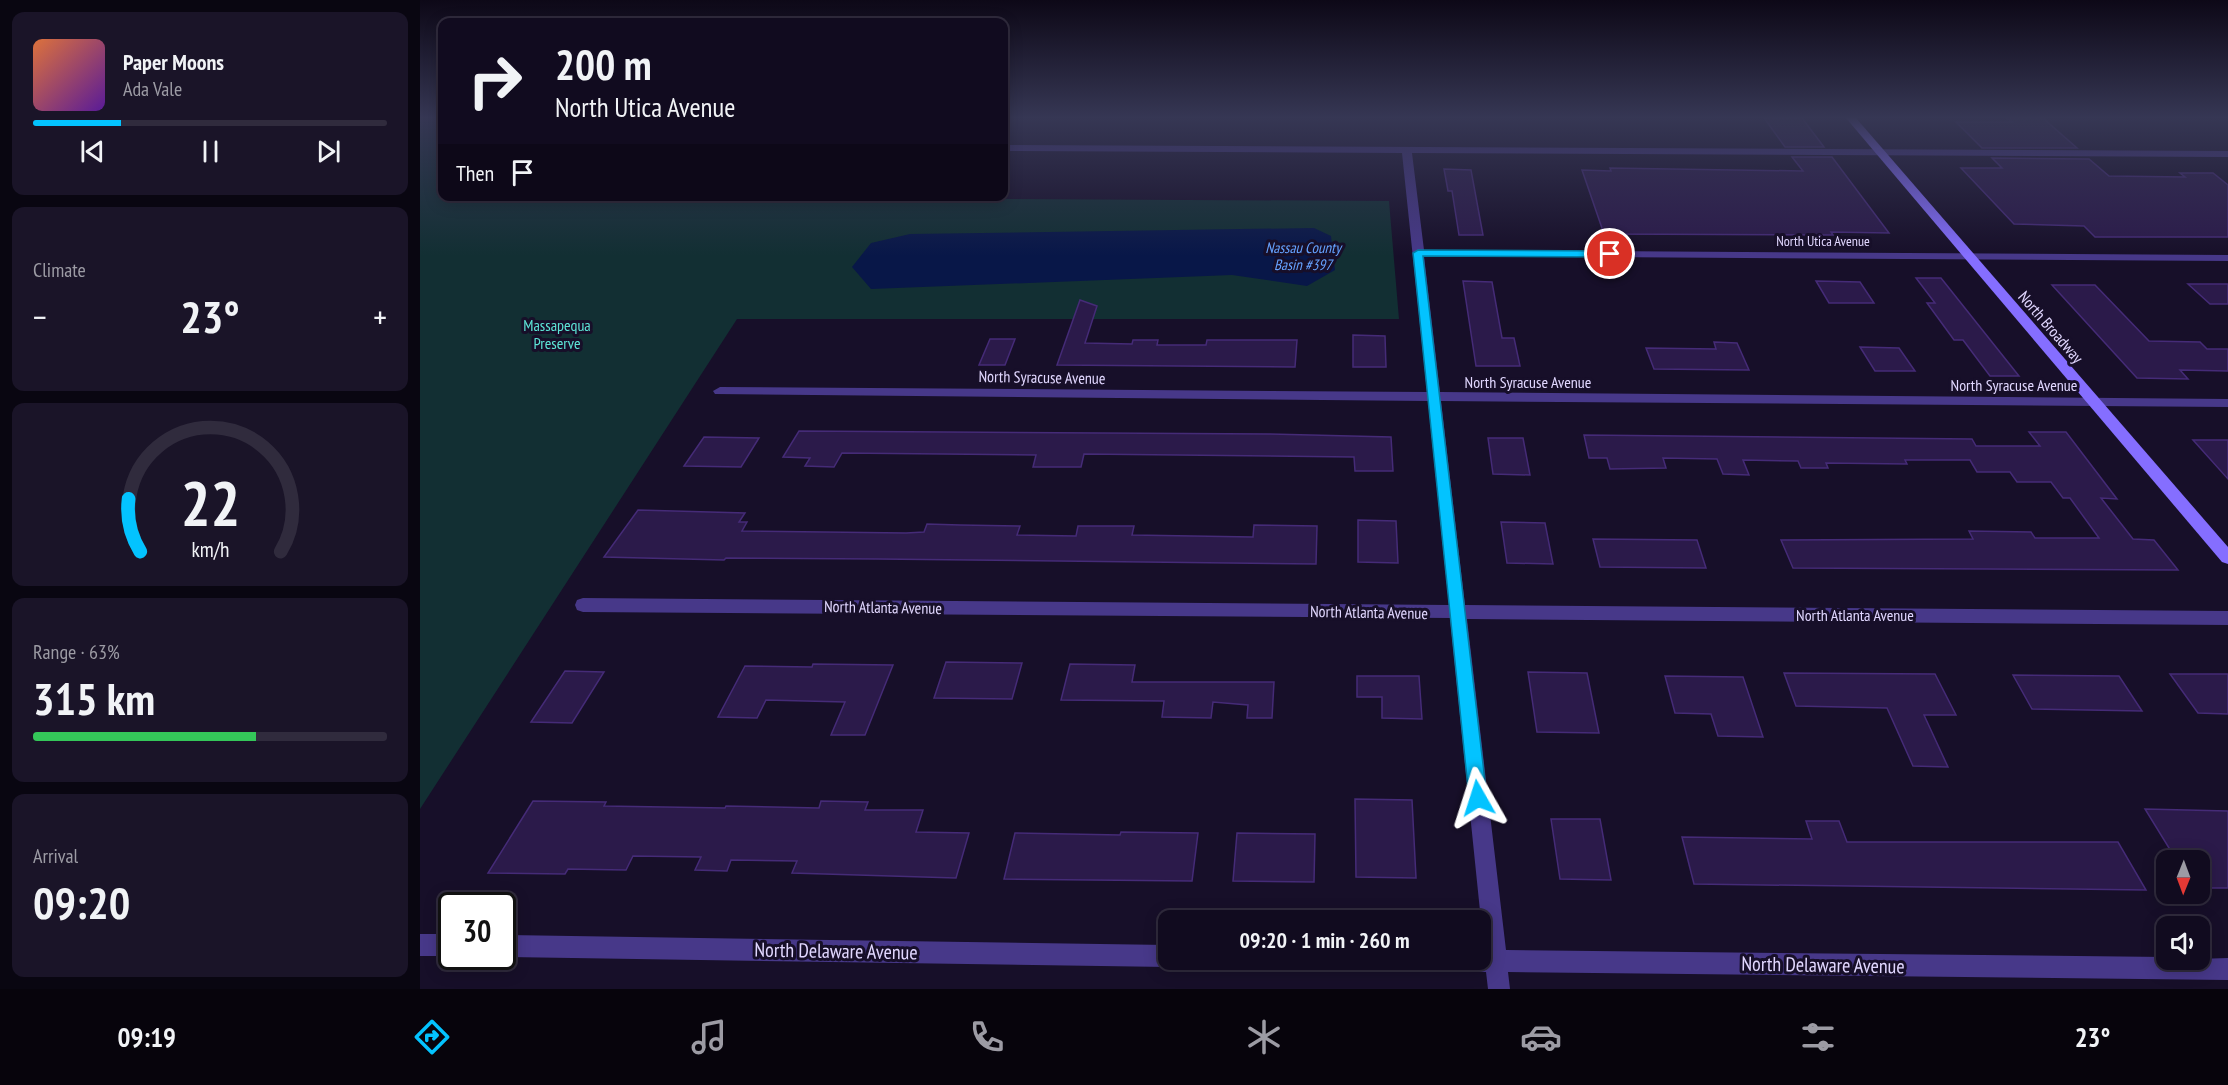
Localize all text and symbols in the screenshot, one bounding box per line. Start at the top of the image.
text: 200 m [555,37,652,92]
icon: right [456,42,534,120]
text: Paper Moons [123,48,224,76]
text: Ada Vale [123,76,182,102]
text: North Utica Avenue [555,90,735,124]
icon: previous [76,135,109,168]
icon: pause [194,135,227,168]
icon: next [312,135,345,168]
icon: arrive [506,156,539,189]
text: Then [456,159,494,187]
pin [1584,228,1635,279]
street label: North Utica Avenue [1776,232,1870,250]
icon: arrive [1593,237,1626,270]
water label: Nassau County Basin #397 [1265,238,1343,274]
text: Climate [33,257,86,283]
text: 23° [180,287,240,345]
street label: North Broadway [2014,287,2088,367]
text: − [33,295,47,338]
text: + [373,295,387,338]
park label: Massapequa Preserve [523,315,591,353]
street label: North Syracuse Avenue [978,366,1106,388]
street label: North Syracuse Avenue [1465,372,1591,392]
street label: North Syracuse Avenue [1951,375,2077,395]
text: 22 [180,462,240,543]
text: km/h [191,535,229,563]
street label: North Atlanta Avenue [824,596,942,618]
street label: North Atlanta Avenue [1310,601,1428,623]
street label: North Atlanta Avenue [1796,605,1914,625]
text: Range · 63% [33,639,120,665]
text: 315 km [33,669,155,727]
position arrow [1446,766,1510,830]
text: Arrival [33,843,78,869]
north arrow [2156,850,2210,904]
map controls [2156,850,2210,970]
text: 09:20 [33,873,130,931]
speed limit sign: 30 [438,892,516,970]
button: sound [2156,916,2210,970]
text: 09:20 · 1 min · 260 m [1239,926,1410,954]
street label: North Delaware Avenue [754,937,918,965]
street label: North Delaware Avenue [1741,951,1905,979]
icon: directions [411,1016,453,1058]
icon: music [688,1016,730,1058]
icon: phone [966,1016,1008,1058]
icon: climate [1243,1016,1285,1058]
icon: car [1520,1016,1562,1058]
icon: filters [1797,1016,1839,1058]
text: 09:19 [118,1020,176,1054]
text: 23° [2075,1020,2110,1054]

